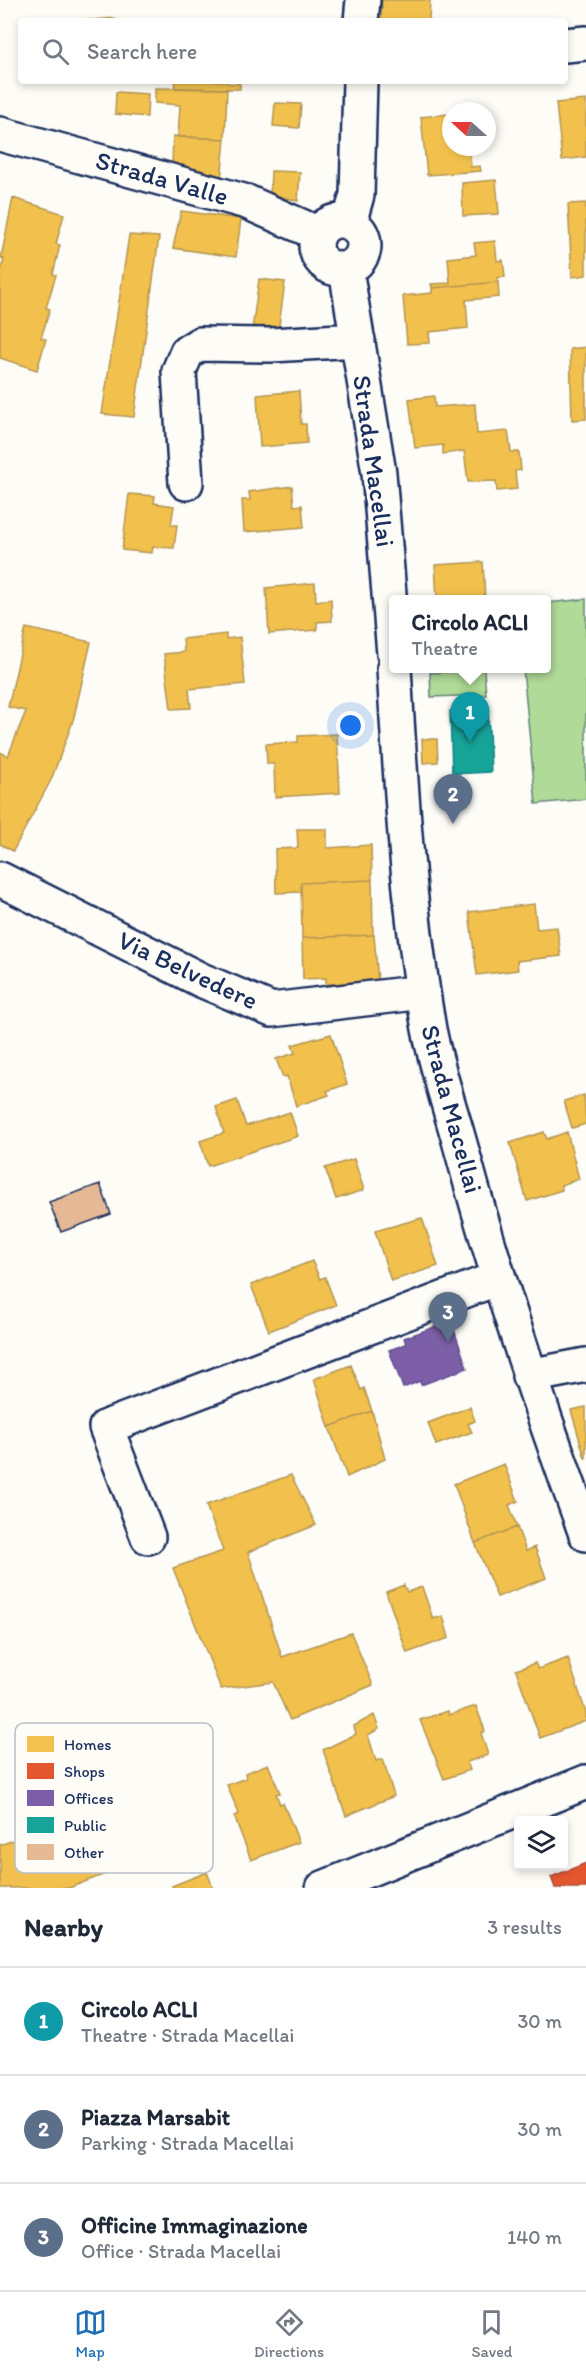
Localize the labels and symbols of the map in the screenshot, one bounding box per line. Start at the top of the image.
north arrow [442,102,496,156]
street label: Strada Valle [92,144,232,212]
street label: Strada Macellai [346,373,402,549]
pin: 1 [450,692,490,742]
your location [336,711,365,740]
pin: 2 [434,774,472,824]
street label: Via Belvedere [113,924,263,1016]
street label: Strada Macellai [414,1021,490,1197]
pin: 3 [428,1292,468,1342]
legend [15,1723,213,1873]
text: Homes [64,1735,111,1754]
text: Shops [64,1762,105,1781]
text: Offices [64,1789,114,1808]
text: Public [64,1816,106,1835]
text: Other [64,1843,104,1862]

